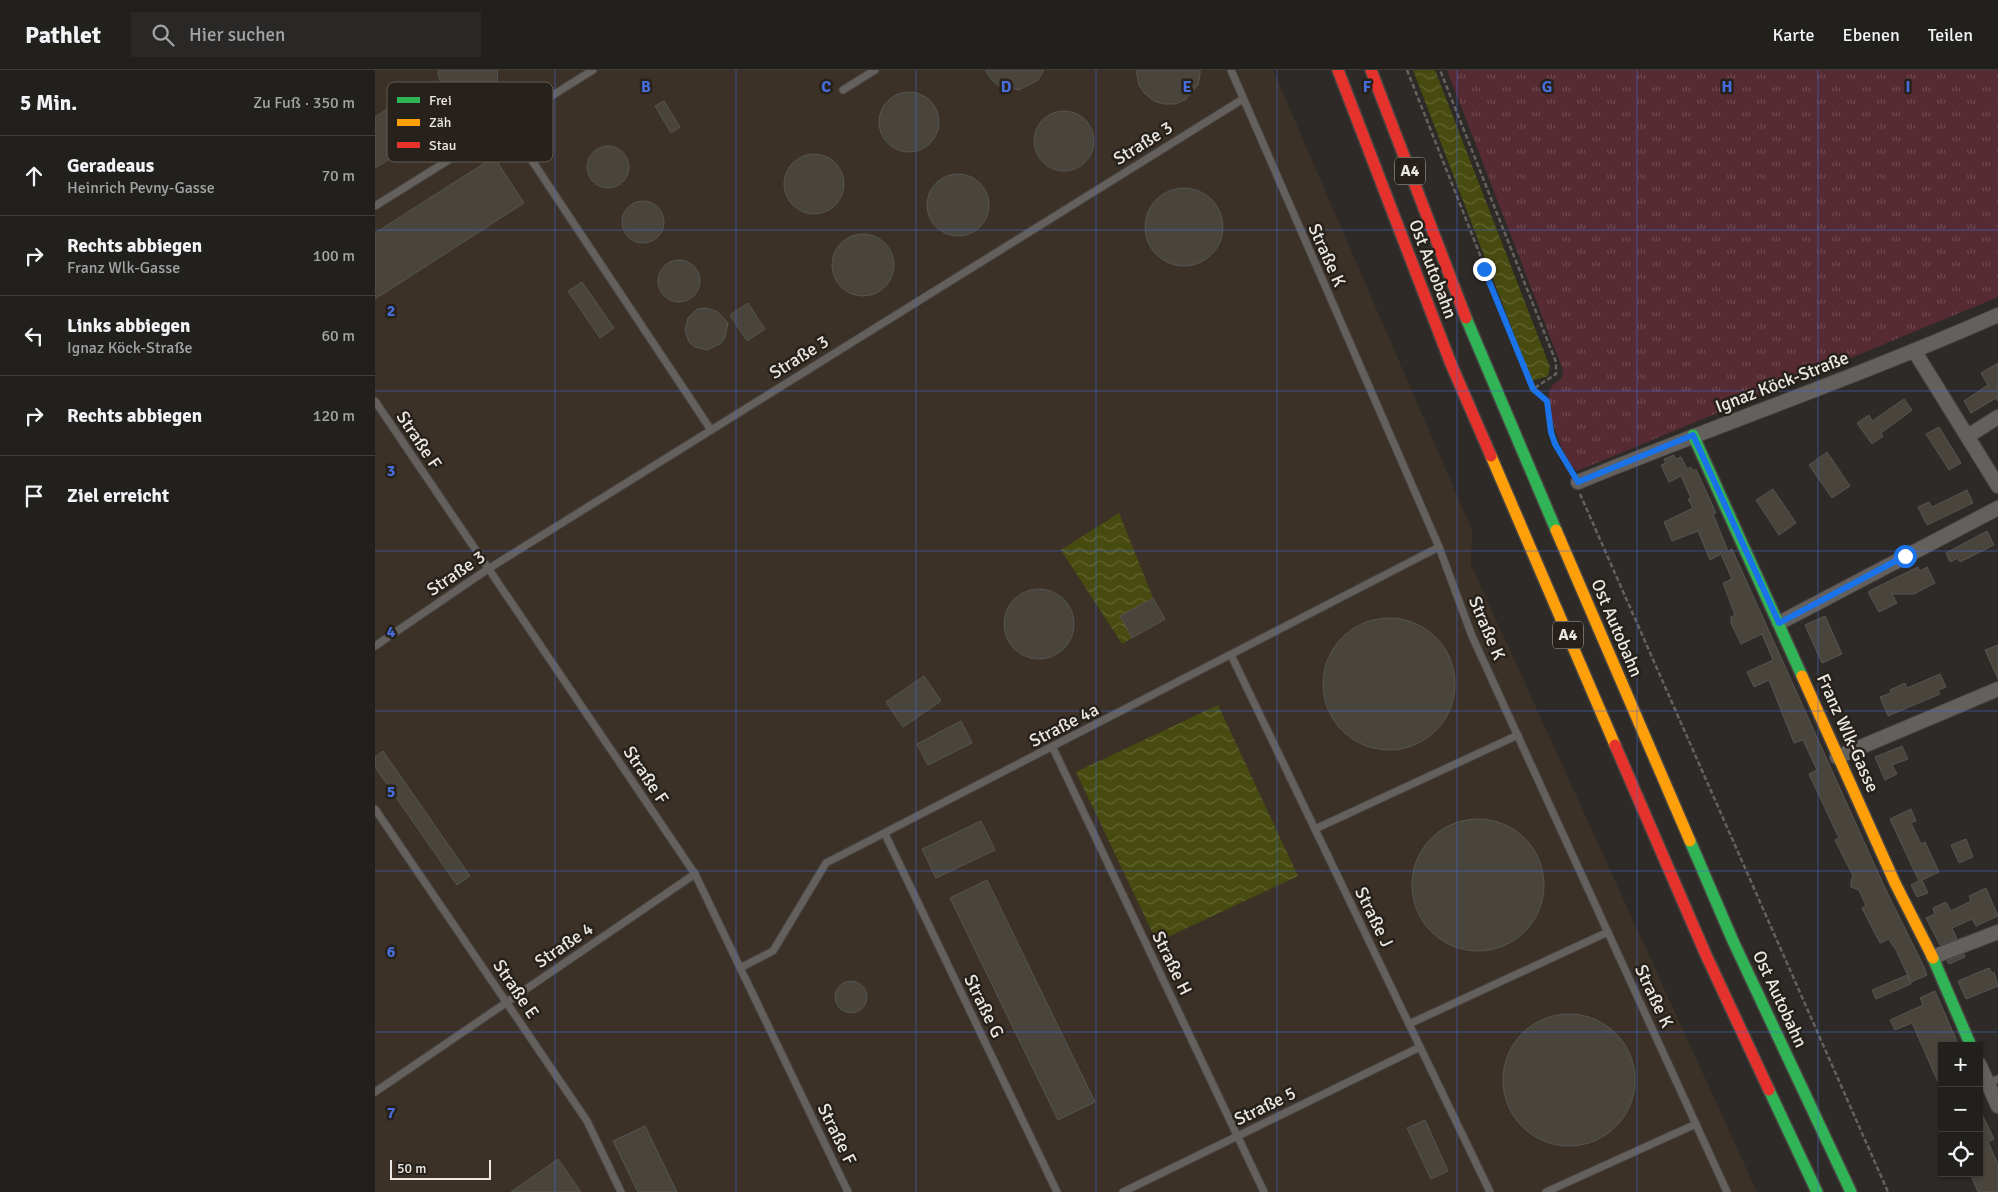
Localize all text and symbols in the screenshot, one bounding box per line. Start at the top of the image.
search box [131,12,481,57]
text: Pathlet [25,20,101,50]
icon: search [149,21,177,49]
text: Hier suchen [189,23,285,47]
text: Karte [1772,24,1814,46]
text: Ebenen [1842,24,1900,46]
text: Teilen [1928,24,1973,46]
text: B [641,77,651,97]
text: C [821,77,831,97]
text: D [1001,77,1012,97]
text: E [1182,77,1192,97]
text: F [1363,77,1372,97]
text: G [1542,77,1552,97]
text: H [1722,77,1732,97]
text: I [1905,77,1911,97]
legend [387,82,553,162]
text: 5 Min. [20,90,77,116]
text: Frei [429,92,452,109]
text: Zu Fuß · 350 m [253,93,355,113]
text: Zäh [429,114,451,131]
street label: Straße 3 [1109,116,1177,170]
text: Stau [429,137,456,154]
text: Geradeaus [67,154,154,178]
road number: A4 [1395,158,1425,184]
icon: ahead [20,162,48,190]
text: 70 m [321,166,355,186]
text: Heinrich Pevny-Gasse [67,178,215,198]
street label: Ost Autobahn [1404,216,1462,322]
street label: Straße K [1303,220,1351,290]
text: Rechts abbiegen [67,234,202,258]
icon: right [20,242,48,270]
text: 100 m [313,246,355,266]
text: Franz Wlk-Gasse [67,258,180,278]
route end [1473,258,1496,281]
text: 2 [387,301,395,321]
text: Links abbiegen [67,314,190,338]
icon: left [20,322,48,350]
text: 60 m [321,326,355,346]
street label: Straße 3 [765,330,833,384]
text: Ignaz Köck-Straße [67,338,192,358]
street label: Ignaz Köck-Straße [1712,346,1852,418]
icon: right [20,402,48,430]
text: Rechts abbiegen [67,404,202,428]
text: 120 m [313,406,355,426]
street label: Straße F [392,407,446,473]
text: 3 [387,461,395,481]
icon: arrive [20,482,48,510]
text: Ziel erreicht [67,484,169,508]
street label: Straße 3 [423,545,489,601]
route start [1894,545,1917,568]
street label: Ost Autobahn [1586,576,1648,680]
street label: Straße K [1464,593,1510,663]
text: 4 [387,622,396,642]
road number: A4 [1553,622,1583,648]
street label: Franz Wlk-Gasse [1812,670,1884,796]
street label: Straße 4a [1026,698,1102,752]
street label: Straße F [619,742,673,808]
text: 5 [387,782,395,802]
street label: Straße J [1350,883,1398,951]
street label: Straße 4 [531,917,598,973]
street label: Straße H [1147,927,1197,999]
text: 6 [387,942,396,962]
street label: Ost Autobahn [1748,947,1812,1051]
street label: Straße E [488,955,544,1023]
street label: Straße K [1630,961,1678,1031]
street label: Straße G [959,971,1009,1041]
map controls [1938,1042,1983,1177]
button: + [1938,1042,1983,1087]
street label: Straße 5 [1231,1082,1299,1130]
button: − [1938,1087,1983,1132]
street label: Straße F [813,1100,861,1168]
text: 7 [387,1103,396,1123]
button: locate [1938,1132,1983,1177]
scale bar [390,1157,491,1180]
text: 50 m [397,1160,426,1177]

